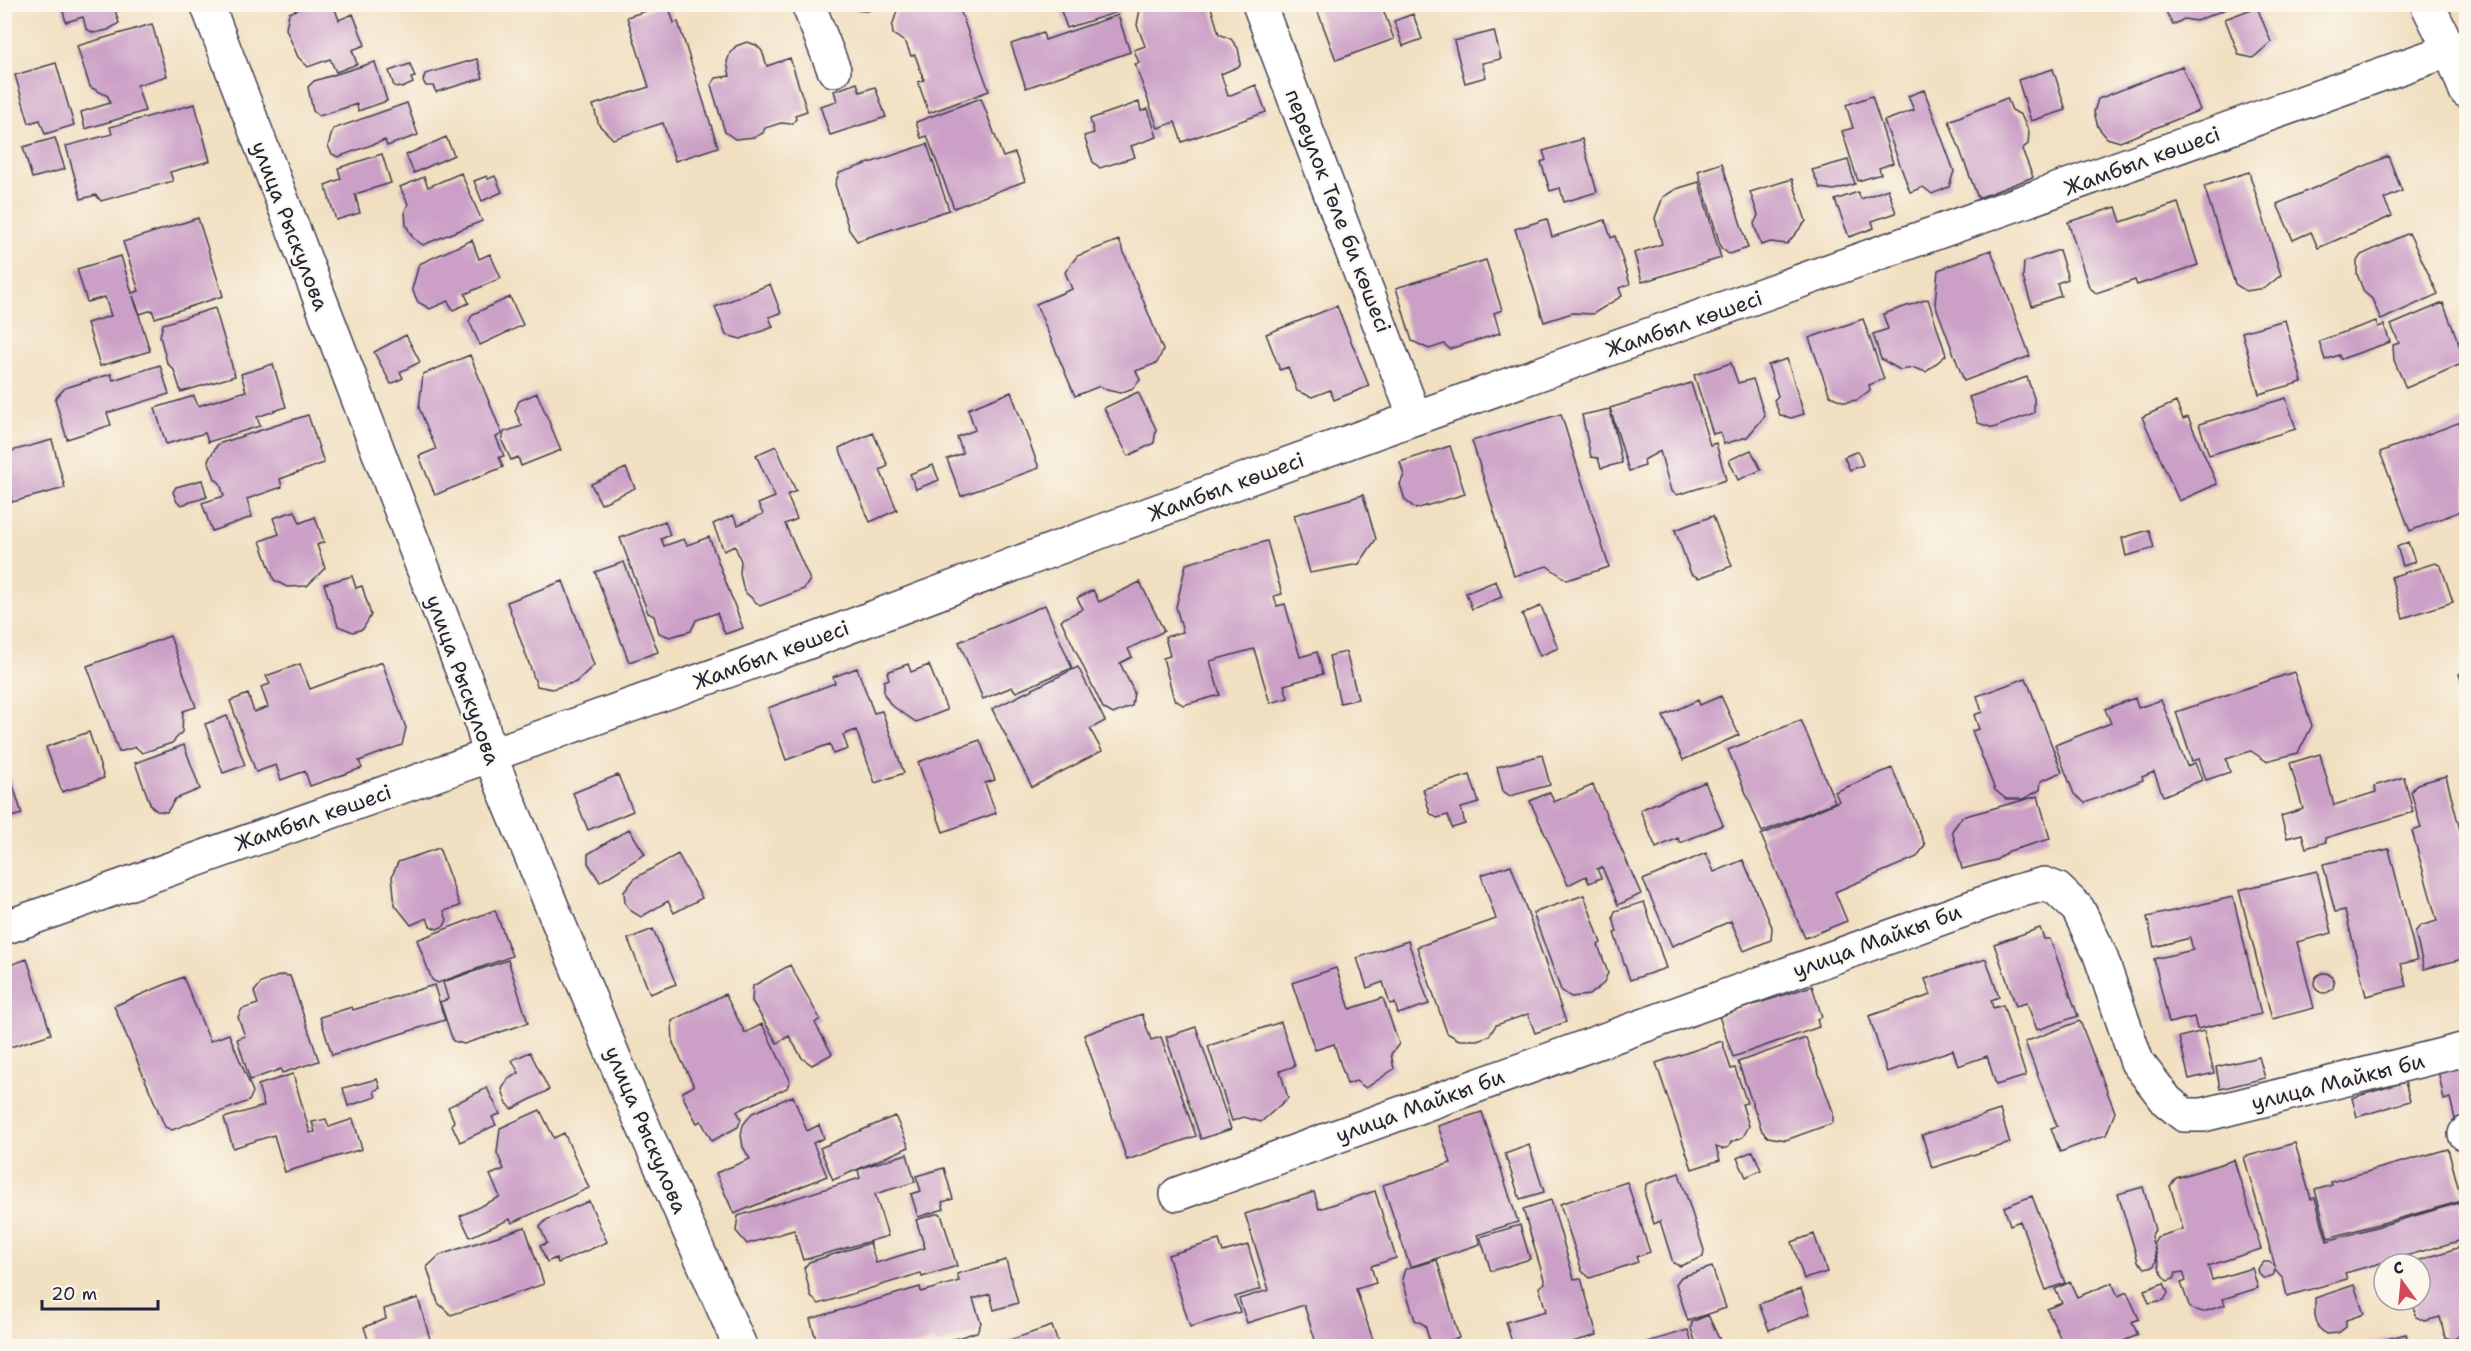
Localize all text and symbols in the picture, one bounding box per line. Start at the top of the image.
street label: переулок Төле би көшесі [1279,85,1397,337]
street label: Жамбыл көшесі [2060,120,2224,202]
street label: улица Рыскулова [245,137,335,315]
street label: Жамбыл көшесі [1602,284,1766,364]
street label: Жамбыл көшесі [1144,446,1308,528]
street label: улица Рыскулова [419,591,507,769]
street label: Жамбыл көшесі [689,614,853,696]
street label: Жамбыл көшесі [231,778,395,858]
street label: улица Майкы би [1789,897,1966,985]
street label: улица Рыскулова [598,1042,694,1218]
street label: улица Майкы би [2248,1047,2428,1117]
street label: улица Майкы би [1332,1062,1509,1150]
north arrow [2372,1252,2432,1312]
text: С [2391,1257,2406,1279]
scale bar [42,1273,158,1311]
text: 20 m [51,1282,97,1306]

